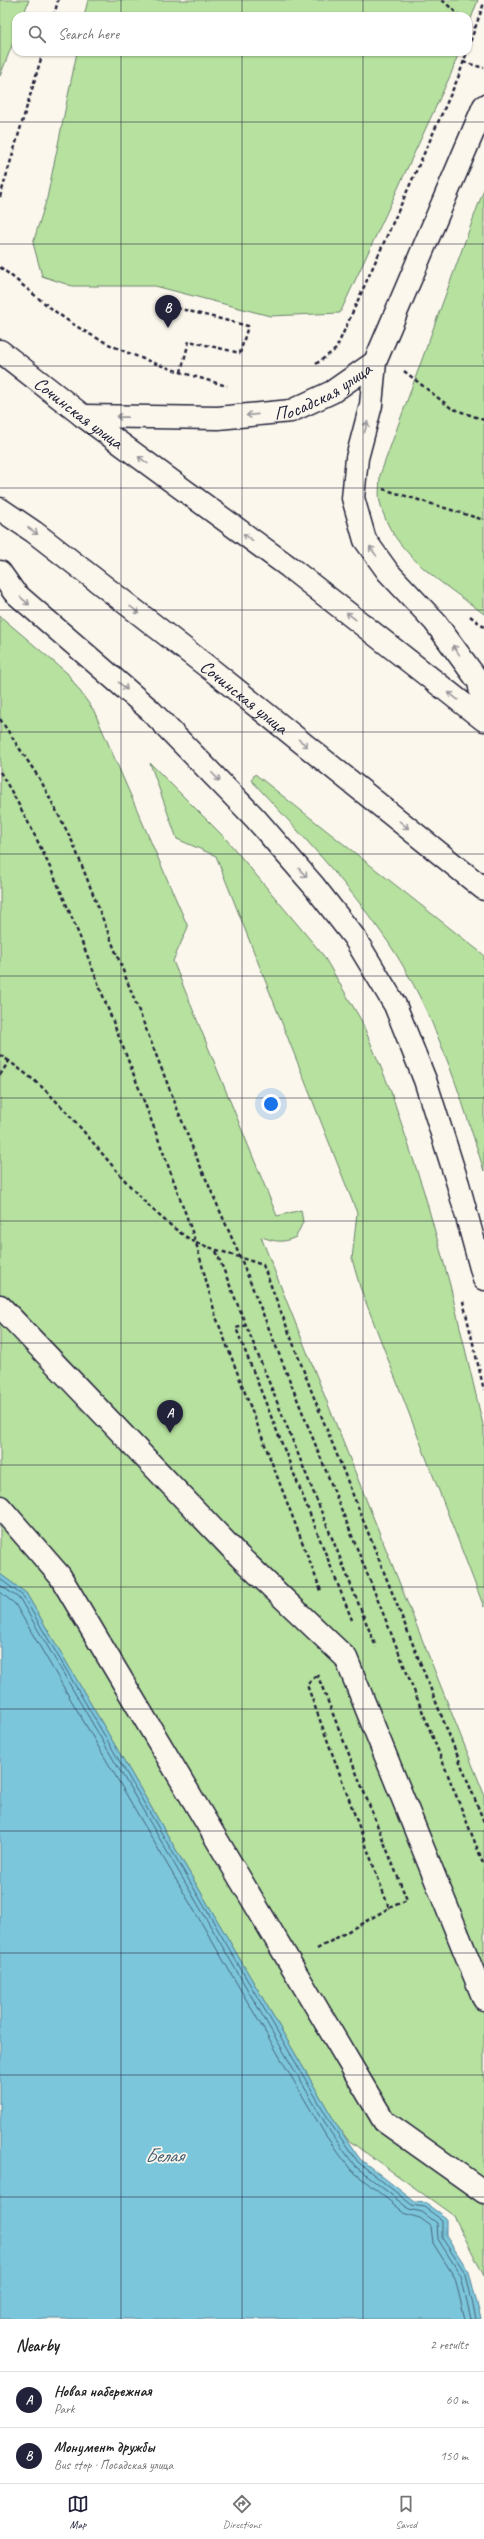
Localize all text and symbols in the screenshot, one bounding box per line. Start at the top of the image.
search box [12,12,472,56]
icon: search [26,23,48,45]
text: Search here [58,25,119,44]
pin: B [155,295,181,328]
street label: Посадская улица [273,356,378,426]
street label: Сочинская улица [29,371,129,456]
one-way arrow [246,411,259,418]
one-way arrow [116,413,129,421]
one-way arrow [363,420,370,433]
one-way arrow [137,456,148,464]
one-way arrow [27,527,38,535]
one-way arrow [242,533,253,541]
one-way arrow [369,546,377,557]
one-way arrow [20,596,30,606]
one-way arrow [130,606,141,615]
one-way arrow [345,612,356,620]
one-way arrow [452,645,460,656]
street label: Сочинская улица [195,655,294,741]
one-way arrow [118,682,129,691]
one-way arrow [448,692,459,700]
one-way arrow [298,739,308,748]
one-way arrow [211,772,221,782]
one-way arrow [399,821,410,829]
one-way arrow [299,868,308,879]
your location [261,1094,281,1114]
pin: A [157,1400,183,1433]
water label: Белая [145,2143,186,2168]
text: Nearby [16,2335,59,2356]
text: 2 results [430,2337,468,2353]
text: Новая набережная [54,2382,152,2401]
text: A [26,2392,32,2408]
text: 60 m [446,2392,468,2408]
text: Park [54,2401,75,2417]
text: Монумент дружбы [54,2438,155,2457]
text: B [26,2448,32,2464]
text: 150 m [440,2448,468,2464]
text: Bus stop · Посадская улица [54,2457,173,2473]
tab: Map [67,2493,89,2531]
tab: Directions [223,2493,261,2531]
tab: Saved [395,2493,417,2531]

